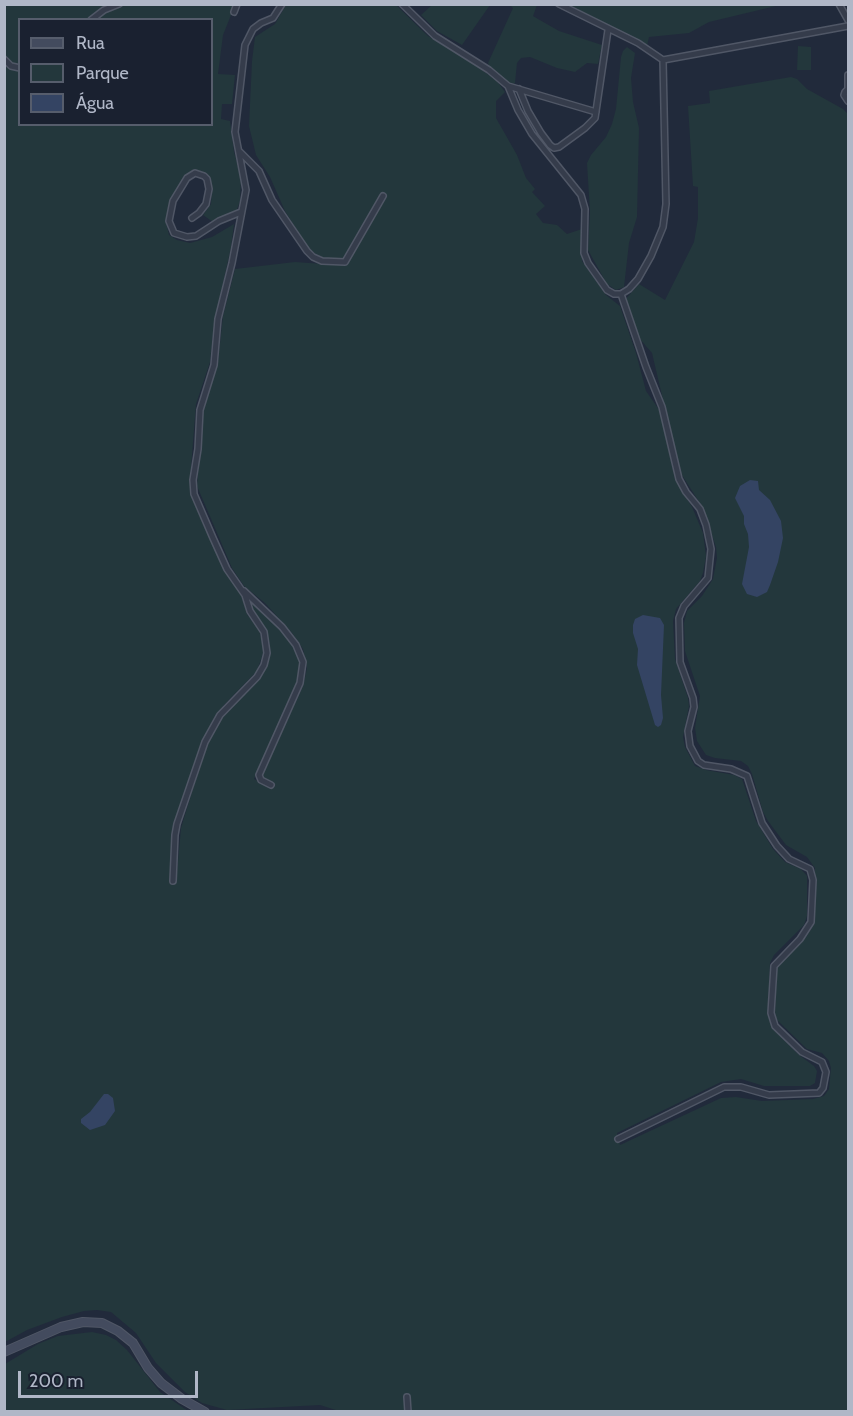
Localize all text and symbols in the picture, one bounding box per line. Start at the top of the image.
legend [18,18,213,126]
text: Rua [76,32,105,54]
text: Parque [76,62,129,84]
text: Água [76,92,114,114]
scale bar [21,1359,201,1397]
text: 200 m [29,1370,83,1392]

